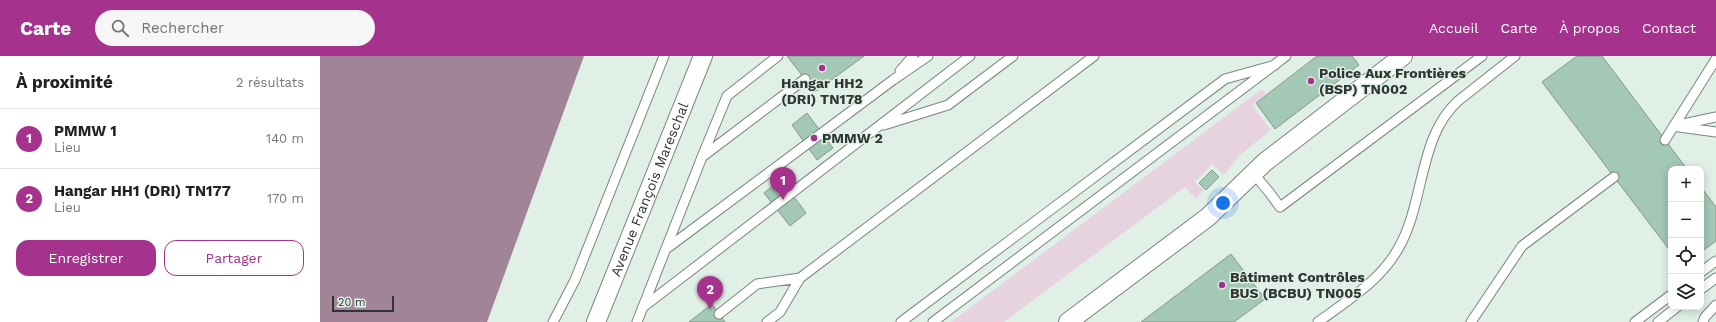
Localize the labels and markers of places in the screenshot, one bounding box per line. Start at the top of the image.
marker: Hangar HH2 (DRI) TN178 [817,63,827,73]
place label: Police Aux Frontières (BSP) TN002 [1319,65,1467,97]
place label: Hangar HH2 (DRI) TN178 [781,75,863,107]
marker: Police Aux Frontières (BSP) TN002 [1306,76,1316,86]
place label: PMMW 2 [822,130,883,146]
marker: PMMW 2 [809,133,819,143]
pin: 1 [770,167,796,200]
place label: Bâtiment Contrôles BUS (BCBU) TN005 [1230,269,1365,301]
pin: 2 [697,276,723,309]
marker: Bâtiment Contrôles BUS (BCBU) TN005 [1217,280,1227,290]

